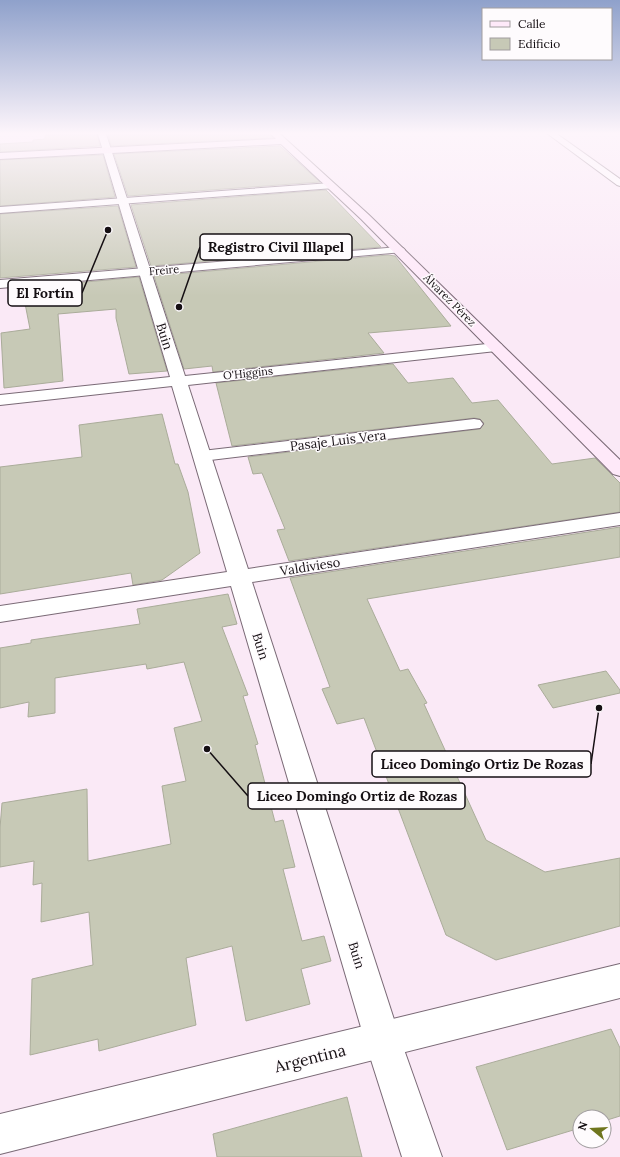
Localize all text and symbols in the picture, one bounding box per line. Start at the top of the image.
legend [482,8,612,60]
text: Calle [518,16,546,31]
text: Edificio [518,36,560,51]
callout: Registro Civil Illapel [200,234,352,260]
text: Registro Civil Illapel [208,238,345,256]
street label: Freire [148,262,180,278]
street label: Álvarez Pérez [420,270,480,330]
callout: El Fortín [8,280,82,306]
text: El Fortín [16,284,74,302]
street label: Buin [152,321,177,352]
street label: O'Higgins [222,363,274,383]
street label: Pasaje Luis Vera [289,426,387,455]
street label: Valdivieso [278,553,342,580]
street label: Buin [248,631,273,662]
callout: Liceo Domingo Ortiz De Rozas [372,751,591,777]
text: Liceo Domingo Ortiz De Rozas [381,755,584,773]
callout: Liceo Domingo Ortiz de Rozas [248,783,465,809]
text: Liceo Domingo Ortiz de Rozas [257,787,458,805]
street label: Buin [344,940,369,971]
street label: Argentina [271,1040,348,1077]
north arrow [572,1109,612,1149]
text: N [575,1119,591,1132]

